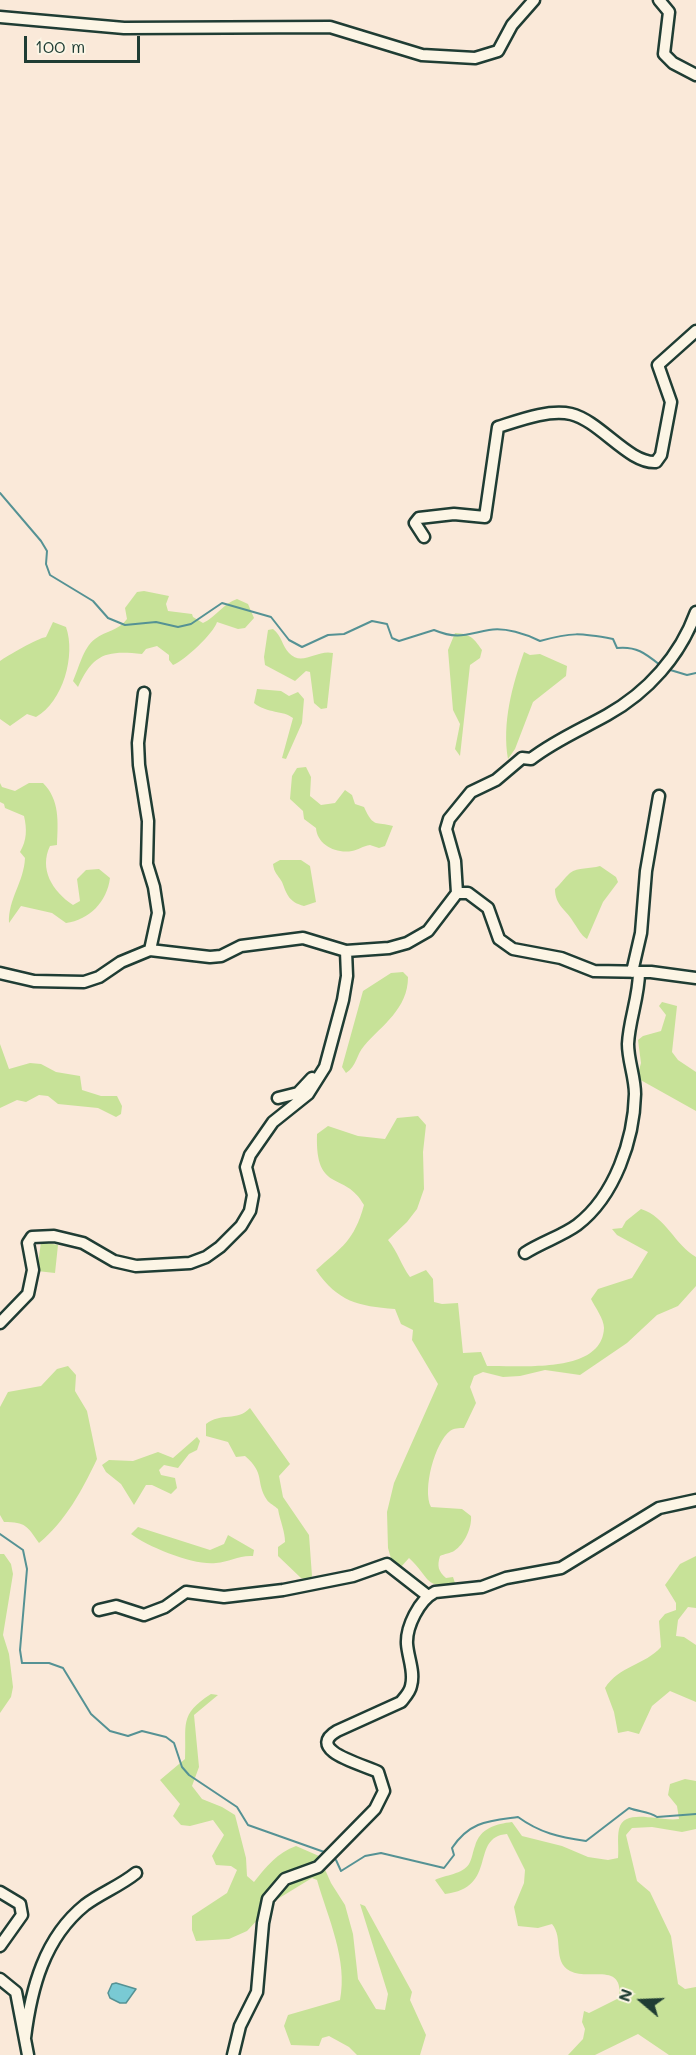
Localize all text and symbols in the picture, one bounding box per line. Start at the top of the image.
scale bar [27,24,142,62]
text: 100 m [35,34,85,58]
north arrow [612,1971,672,2031]
text: N [613,1986,636,2004]

